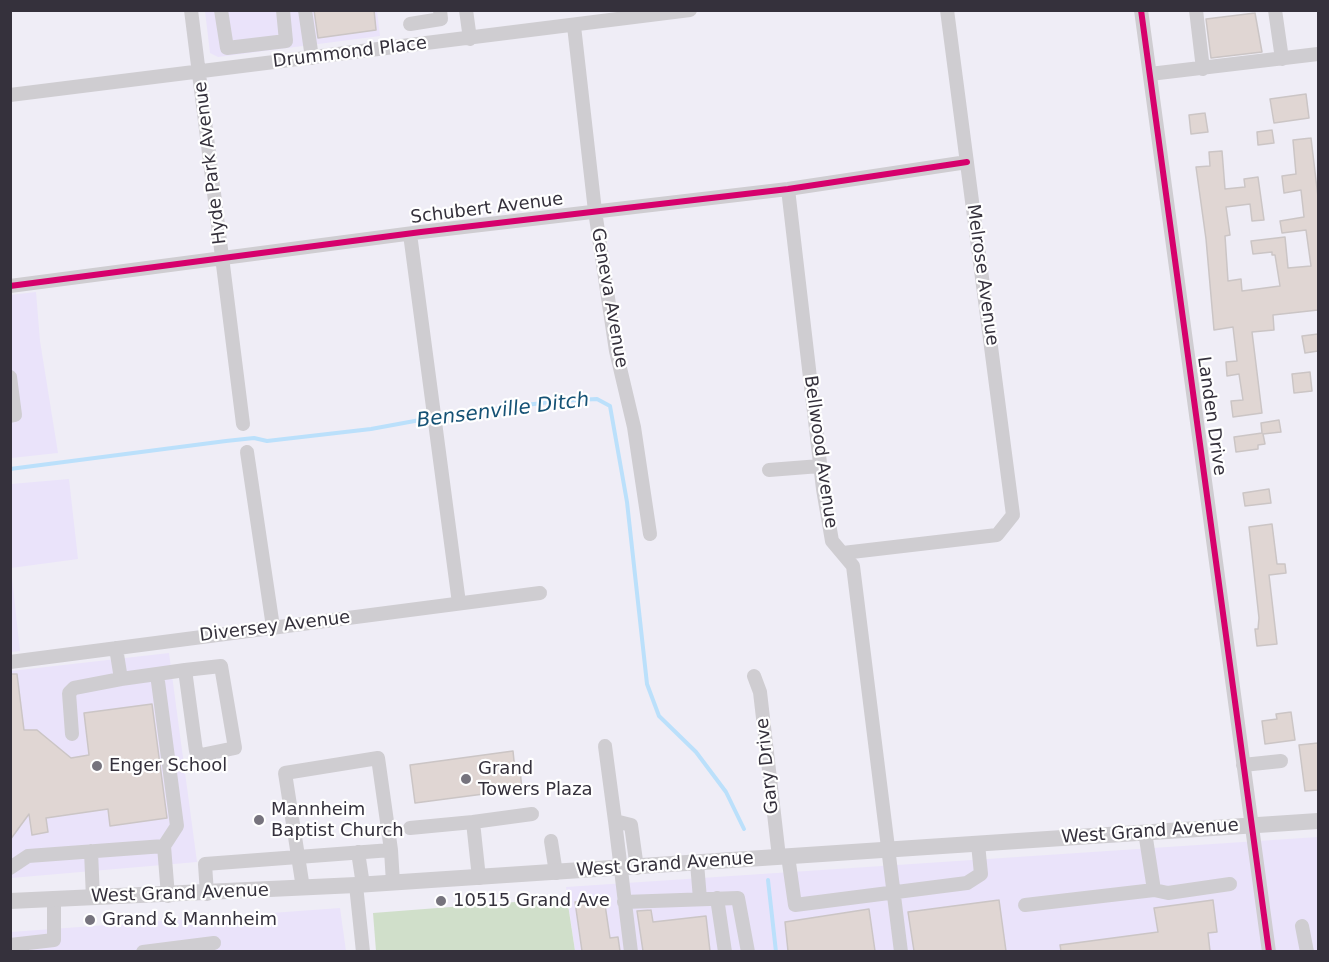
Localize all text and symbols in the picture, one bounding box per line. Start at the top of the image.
street label: Drummond Place [272,33,428,73]
street label: Hyde Park Avenue [190,80,232,246]
street label: Schubert Avenue [409,189,565,229]
street label: Melrose Avenue [961,203,1003,347]
street label: Geneva Avenue [586,226,632,370]
street label: Landen Drive [1192,355,1230,477]
street label: Bellwood Avenue [799,374,841,530]
water label: Bensenville Ditch [415,389,591,433]
street label: Diversey Avenue [198,607,352,647]
street label: Gary Drive [752,717,784,815]
place label: Enger School [109,755,227,777]
place label: Grand Towers Plaza [478,758,593,800]
marker: Enger School [90,759,104,773]
marker: Grand Towers Plaza [459,772,473,786]
place label: Mannheim Baptist Church [271,799,404,842]
marker: Mannheim Baptist Church [252,813,266,827]
street label: West Grand Avenue [1061,815,1239,849]
street label: West Grand Avenue [576,848,754,882]
street label: West Grand Avenue [91,880,269,908]
place label: 10515 Grand Ave [453,890,610,912]
marker: 10515 Grand Ave [434,894,448,908]
place label: Grand & Mannheim [102,909,277,931]
marker: Grand & Mannheim [83,913,97,927]

